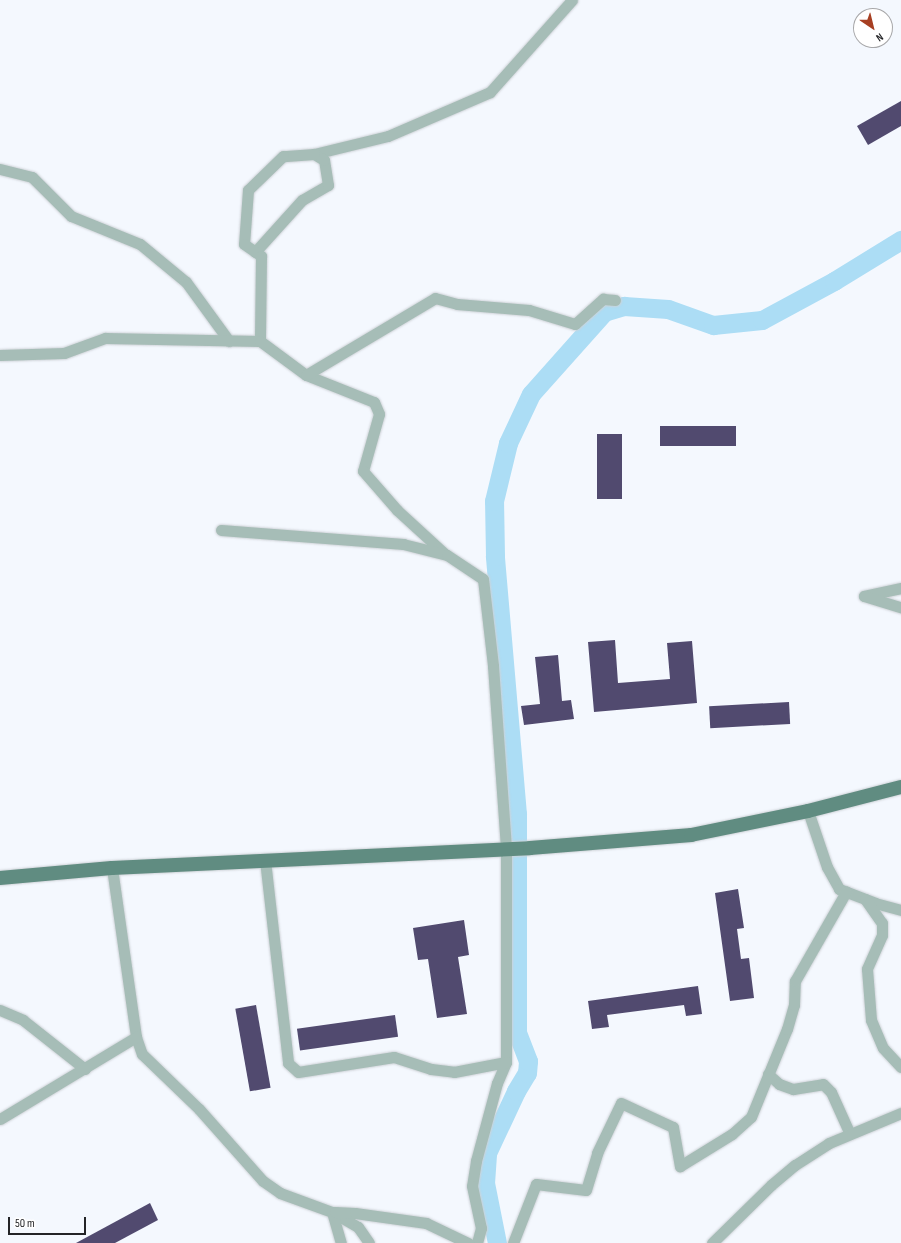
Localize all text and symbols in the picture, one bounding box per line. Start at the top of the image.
north arrow [853,8,893,48]
text: N [873,30,886,44]
scale bar [10,1209,88,1235]
text: 50 m [15,1216,35,1231]

